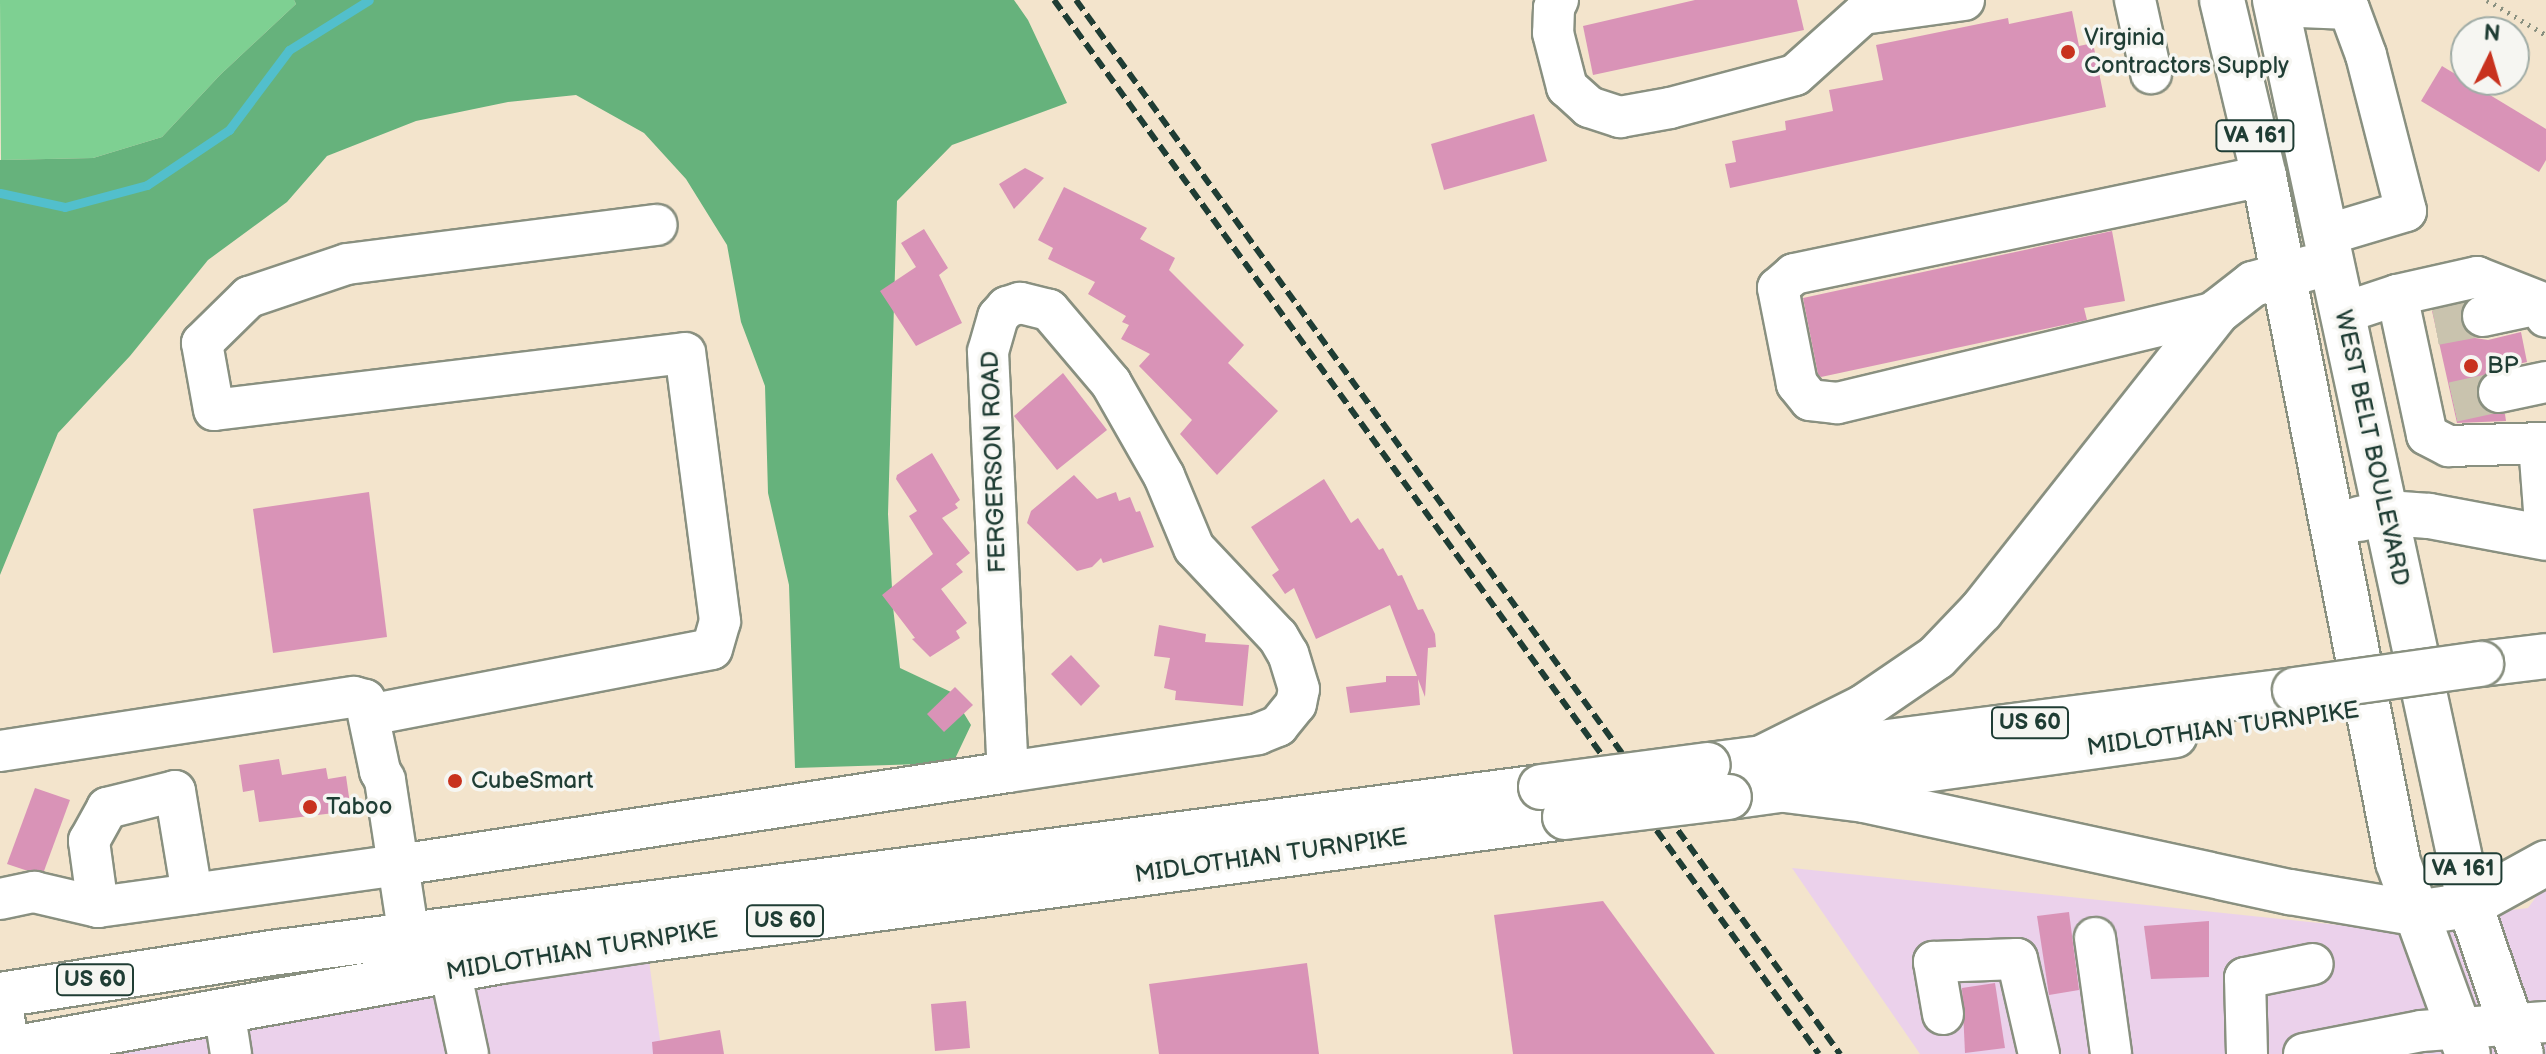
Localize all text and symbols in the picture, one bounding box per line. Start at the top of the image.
north arrow [2450,16,2530,96]
text: N [2483,19,2501,48]
place label: Virginia Contractors Supply [2084,24,2289,80]
marker: Virginia Contractors Supply [2059,43,2077,61]
road number: VA 161 [2215,118,2295,154]
street label: WEST BELT BOULEVARD [2329,307,2415,589]
street label: FERGERSON ROAD [976,350,1012,574]
place label: BP [2487,352,2519,380]
marker: BP [2462,357,2480,375]
street label: MIDLOTHIAN TURNPIKE [2085,696,2361,762]
road number: US 60 [1990,705,2070,741]
place label: CubeSmart [471,767,593,795]
marker: CubeSmart [446,772,464,790]
place label: Taboo [326,793,392,821]
marker: Taboo [301,798,319,816]
street label: MIDLOTHIAN TURNPIKE [1133,823,1409,889]
road number: VA 161 [2423,851,2503,887]
road number: US 60 [745,903,825,939]
street label: MIDLOTHIAN TURNPIKE [444,915,720,987]
road number: US 60 [55,962,135,998]

